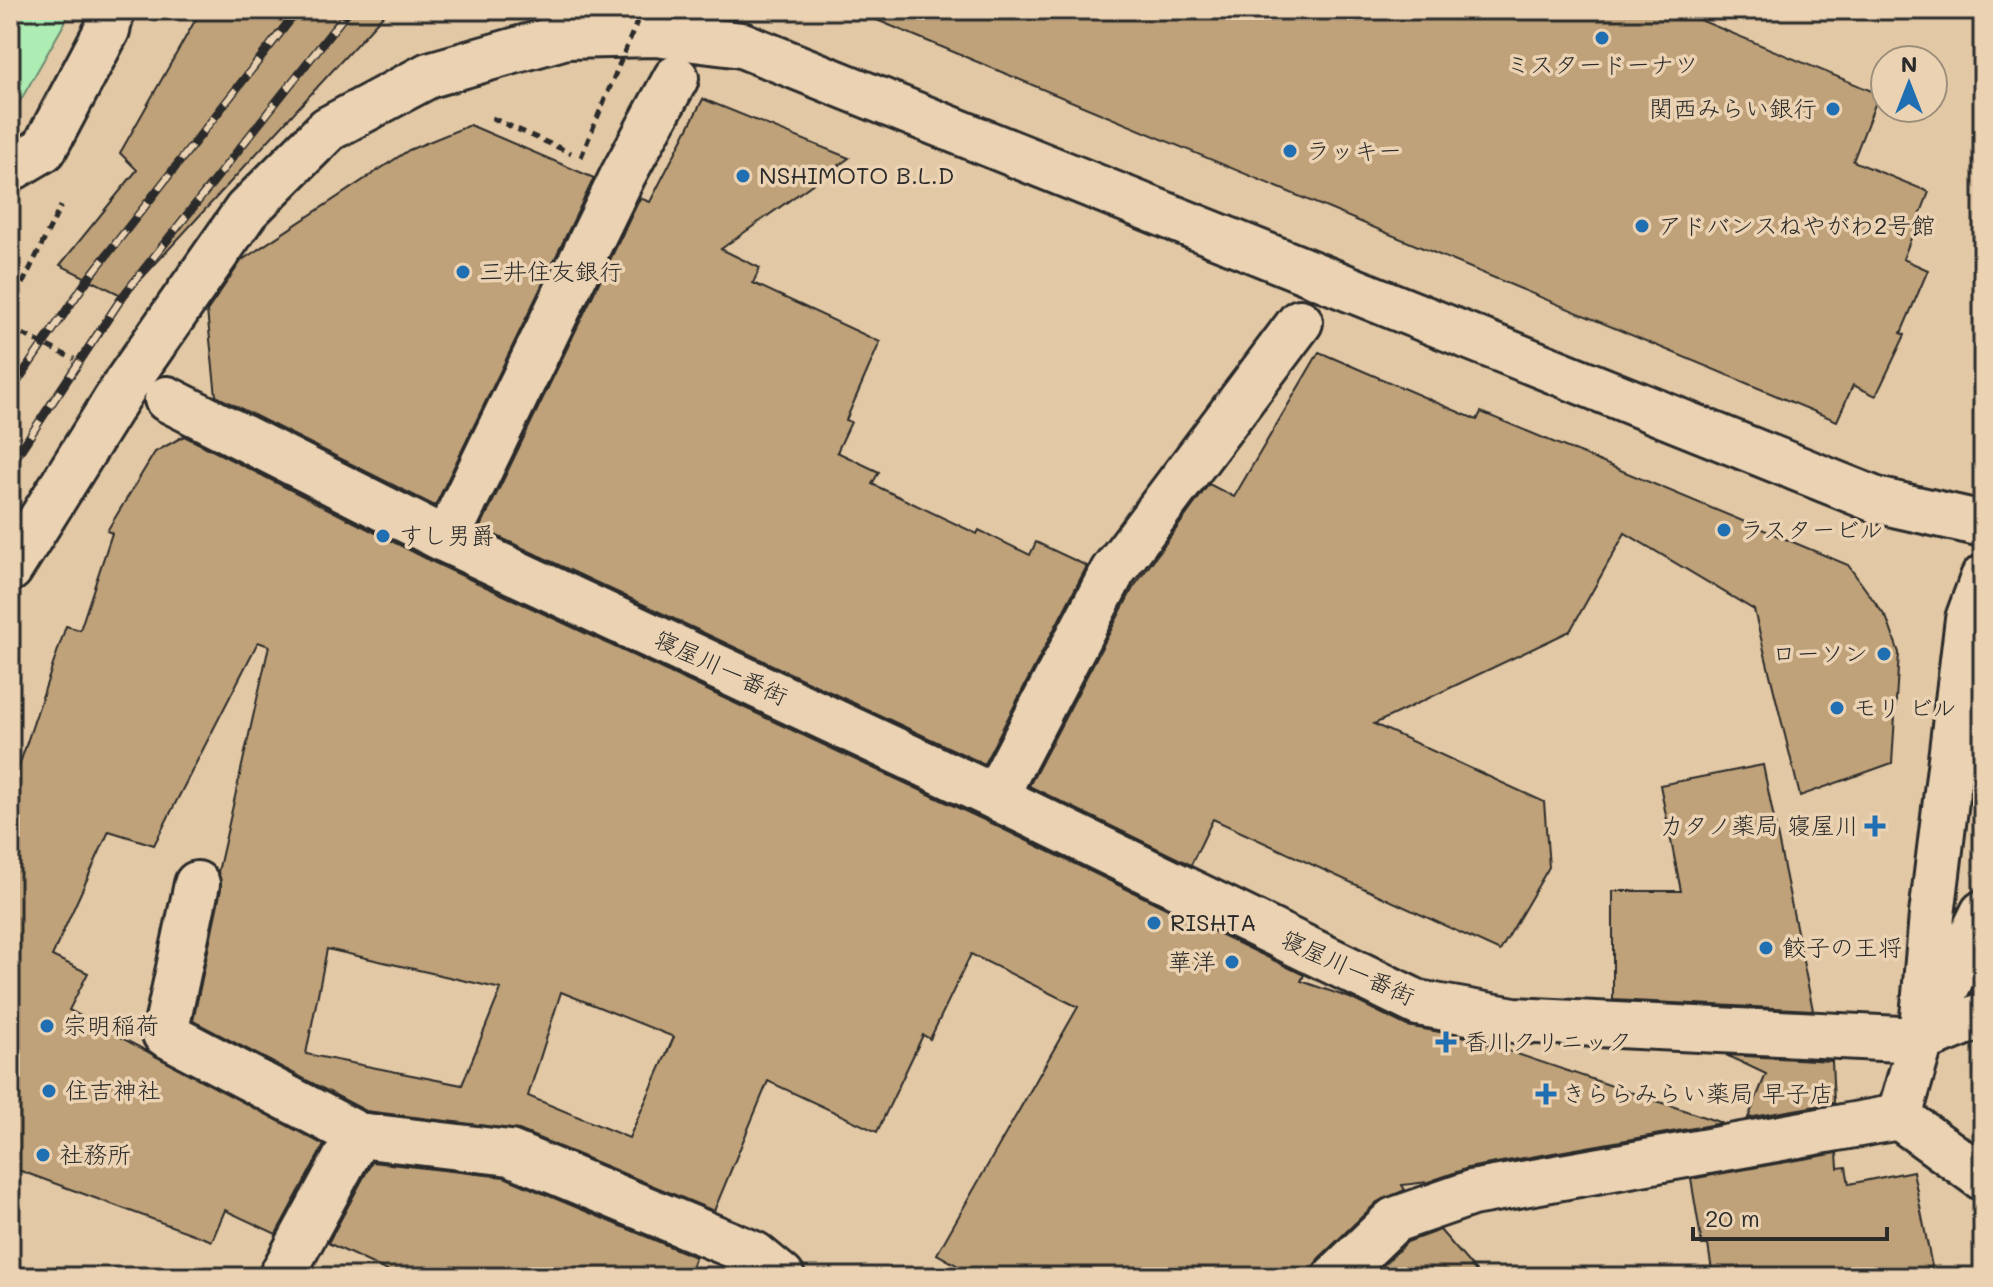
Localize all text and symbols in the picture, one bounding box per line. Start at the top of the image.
marker: ミスタードーナツ [1593,29,1611,47]
north arrow [1869,44,1949,124]
place label: ミスタードーナツ [1506,48,1698,79]
text: N [1901,49,1917,78]
place label: 関西みらい銀行 [1649,92,1817,123]
marker: 関西みらい銀行 [1824,100,1842,118]
place label: ラッキー [1306,134,1402,165]
marker: ラッキー [1281,142,1299,160]
place label: NSHIMOTO B.L.D [759,159,954,190]
marker: NSHIMOTO B.L.D [734,167,752,185]
place label: アドバンスねやがわ2号館 [1658,209,1935,240]
marker: アドバンスねやがわ2号館 [1633,217,1651,235]
place label: 三井住友銀行 [479,255,623,286]
marker: 三井住友銀行 [454,263,472,281]
place label: ラスタービル [1740,513,1883,544]
place label: すし男爵 [399,519,495,550]
marker: ラスタービル [1715,521,1733,539]
marker: すし男爵 [374,527,392,545]
street label: 寝屋川一番街 [650,622,793,711]
place label: ローソン [1772,637,1868,668]
marker: ローソン [1875,645,1893,663]
place label: モリ ビル [1853,691,1956,722]
marker: モリ ビル [1828,699,1846,717]
place label: カタノ薬局 寝屋川 [1660,809,1859,840]
marker: カタノ薬局 寝屋川 [1866,817,1884,835]
place label: RISHTA [1170,906,1257,937]
marker: RISHTA [1145,914,1163,932]
street label: 寝屋川一番街 [1277,922,1420,1011]
place label: 餃子の王将 [1782,931,1902,962]
marker: 餃子の王将 [1757,939,1775,957]
place label: 華洋 [1168,945,1216,976]
marker: 華洋 [1223,953,1241,971]
place label: 宗明稲荷 [63,1009,159,1040]
marker: 宗明稲荷 [38,1017,56,1035]
place label: 香川クリニック [1464,1025,1632,1056]
marker: 香川クリニック [1435,1031,1457,1053]
place label: 住吉神社 [65,1074,161,1105]
place label: きららみらい薬局 早子店 [1562,1077,1834,1108]
marker: 住吉神社 [40,1082,58,1100]
marker: きららみらい薬局 早子店 [1537,1085,1555,1103]
place label: 社務所 [59,1138,131,1169]
marker: 社務所 [34,1146,52,1164]
scale bar [1693,1191,1887,1241]
text: 20 m [1705,1202,1760,1233]

